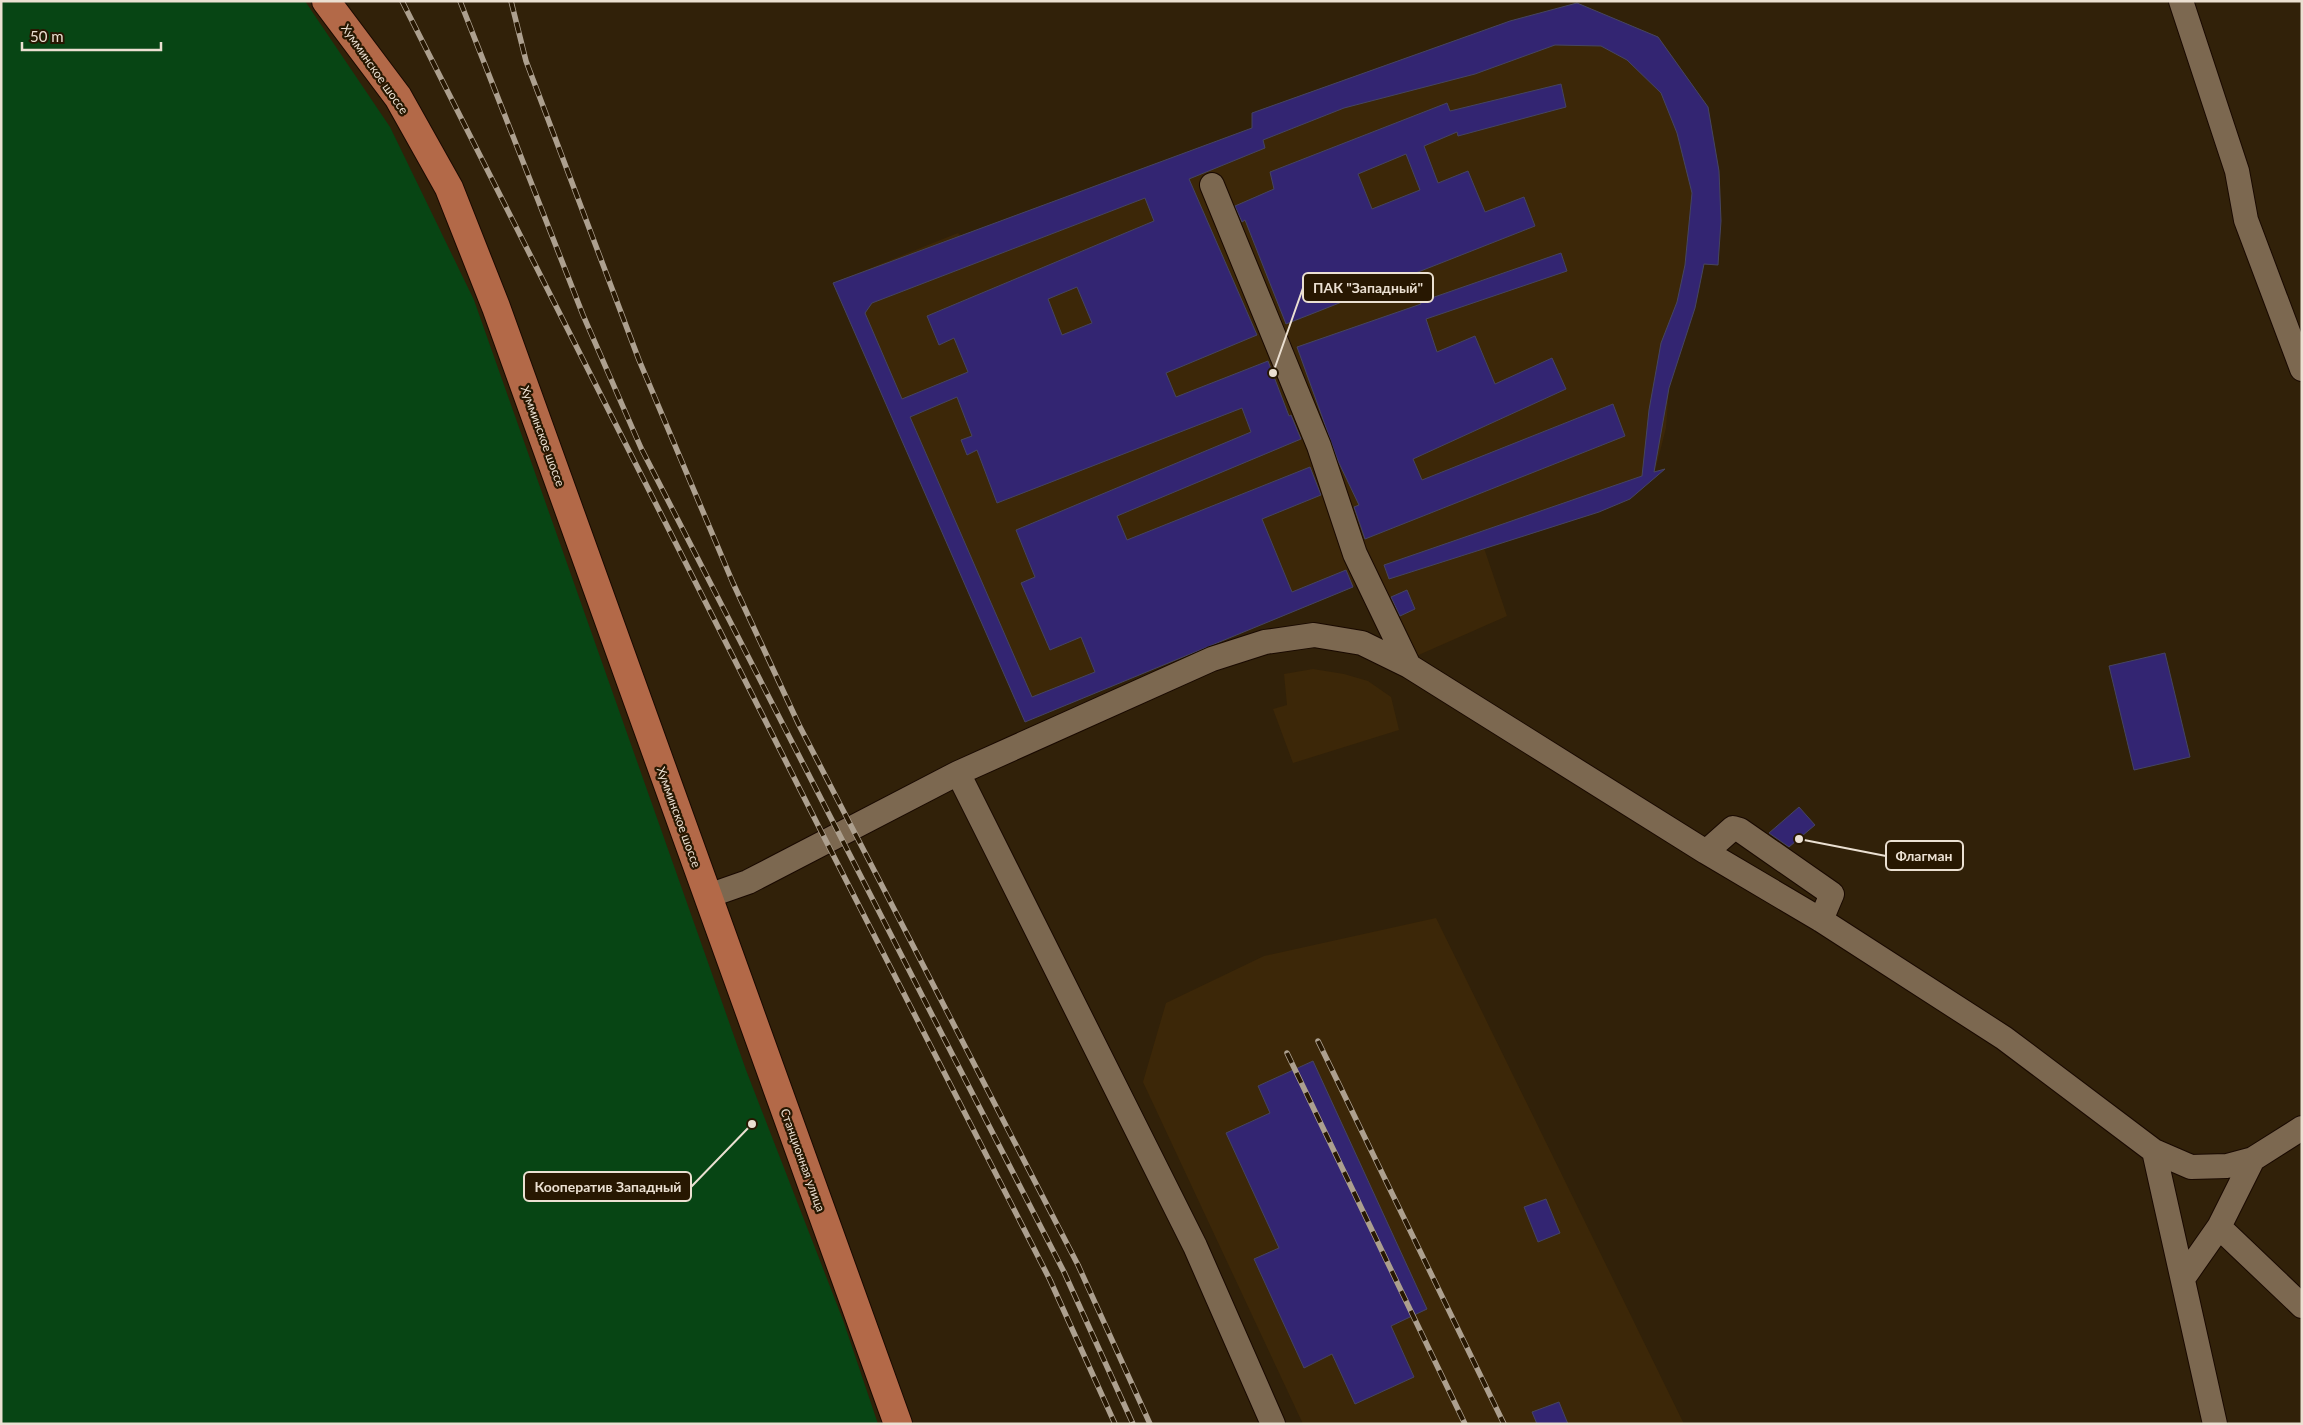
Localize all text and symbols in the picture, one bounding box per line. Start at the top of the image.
scale bar [22,20,161,52]
street label: Хумминское шоссе [338,21,412,117]
text: 50 m [30,27,64,45]
callout: ПАК "Западный" [1303,273,1433,302]
text: ПАК "Западный" [1313,279,1423,296]
street label: Хумминское шоссе [518,384,568,488]
street label: Хумминское шоссе [654,765,704,869]
callout: Флагман [1886,841,1963,870]
text: Флагман [1896,847,1952,864]
street label: Станционная улица [777,1106,829,1214]
callout: Кооператив Западный [524,1172,691,1201]
text: Кооператив Западный [534,1178,682,1195]

